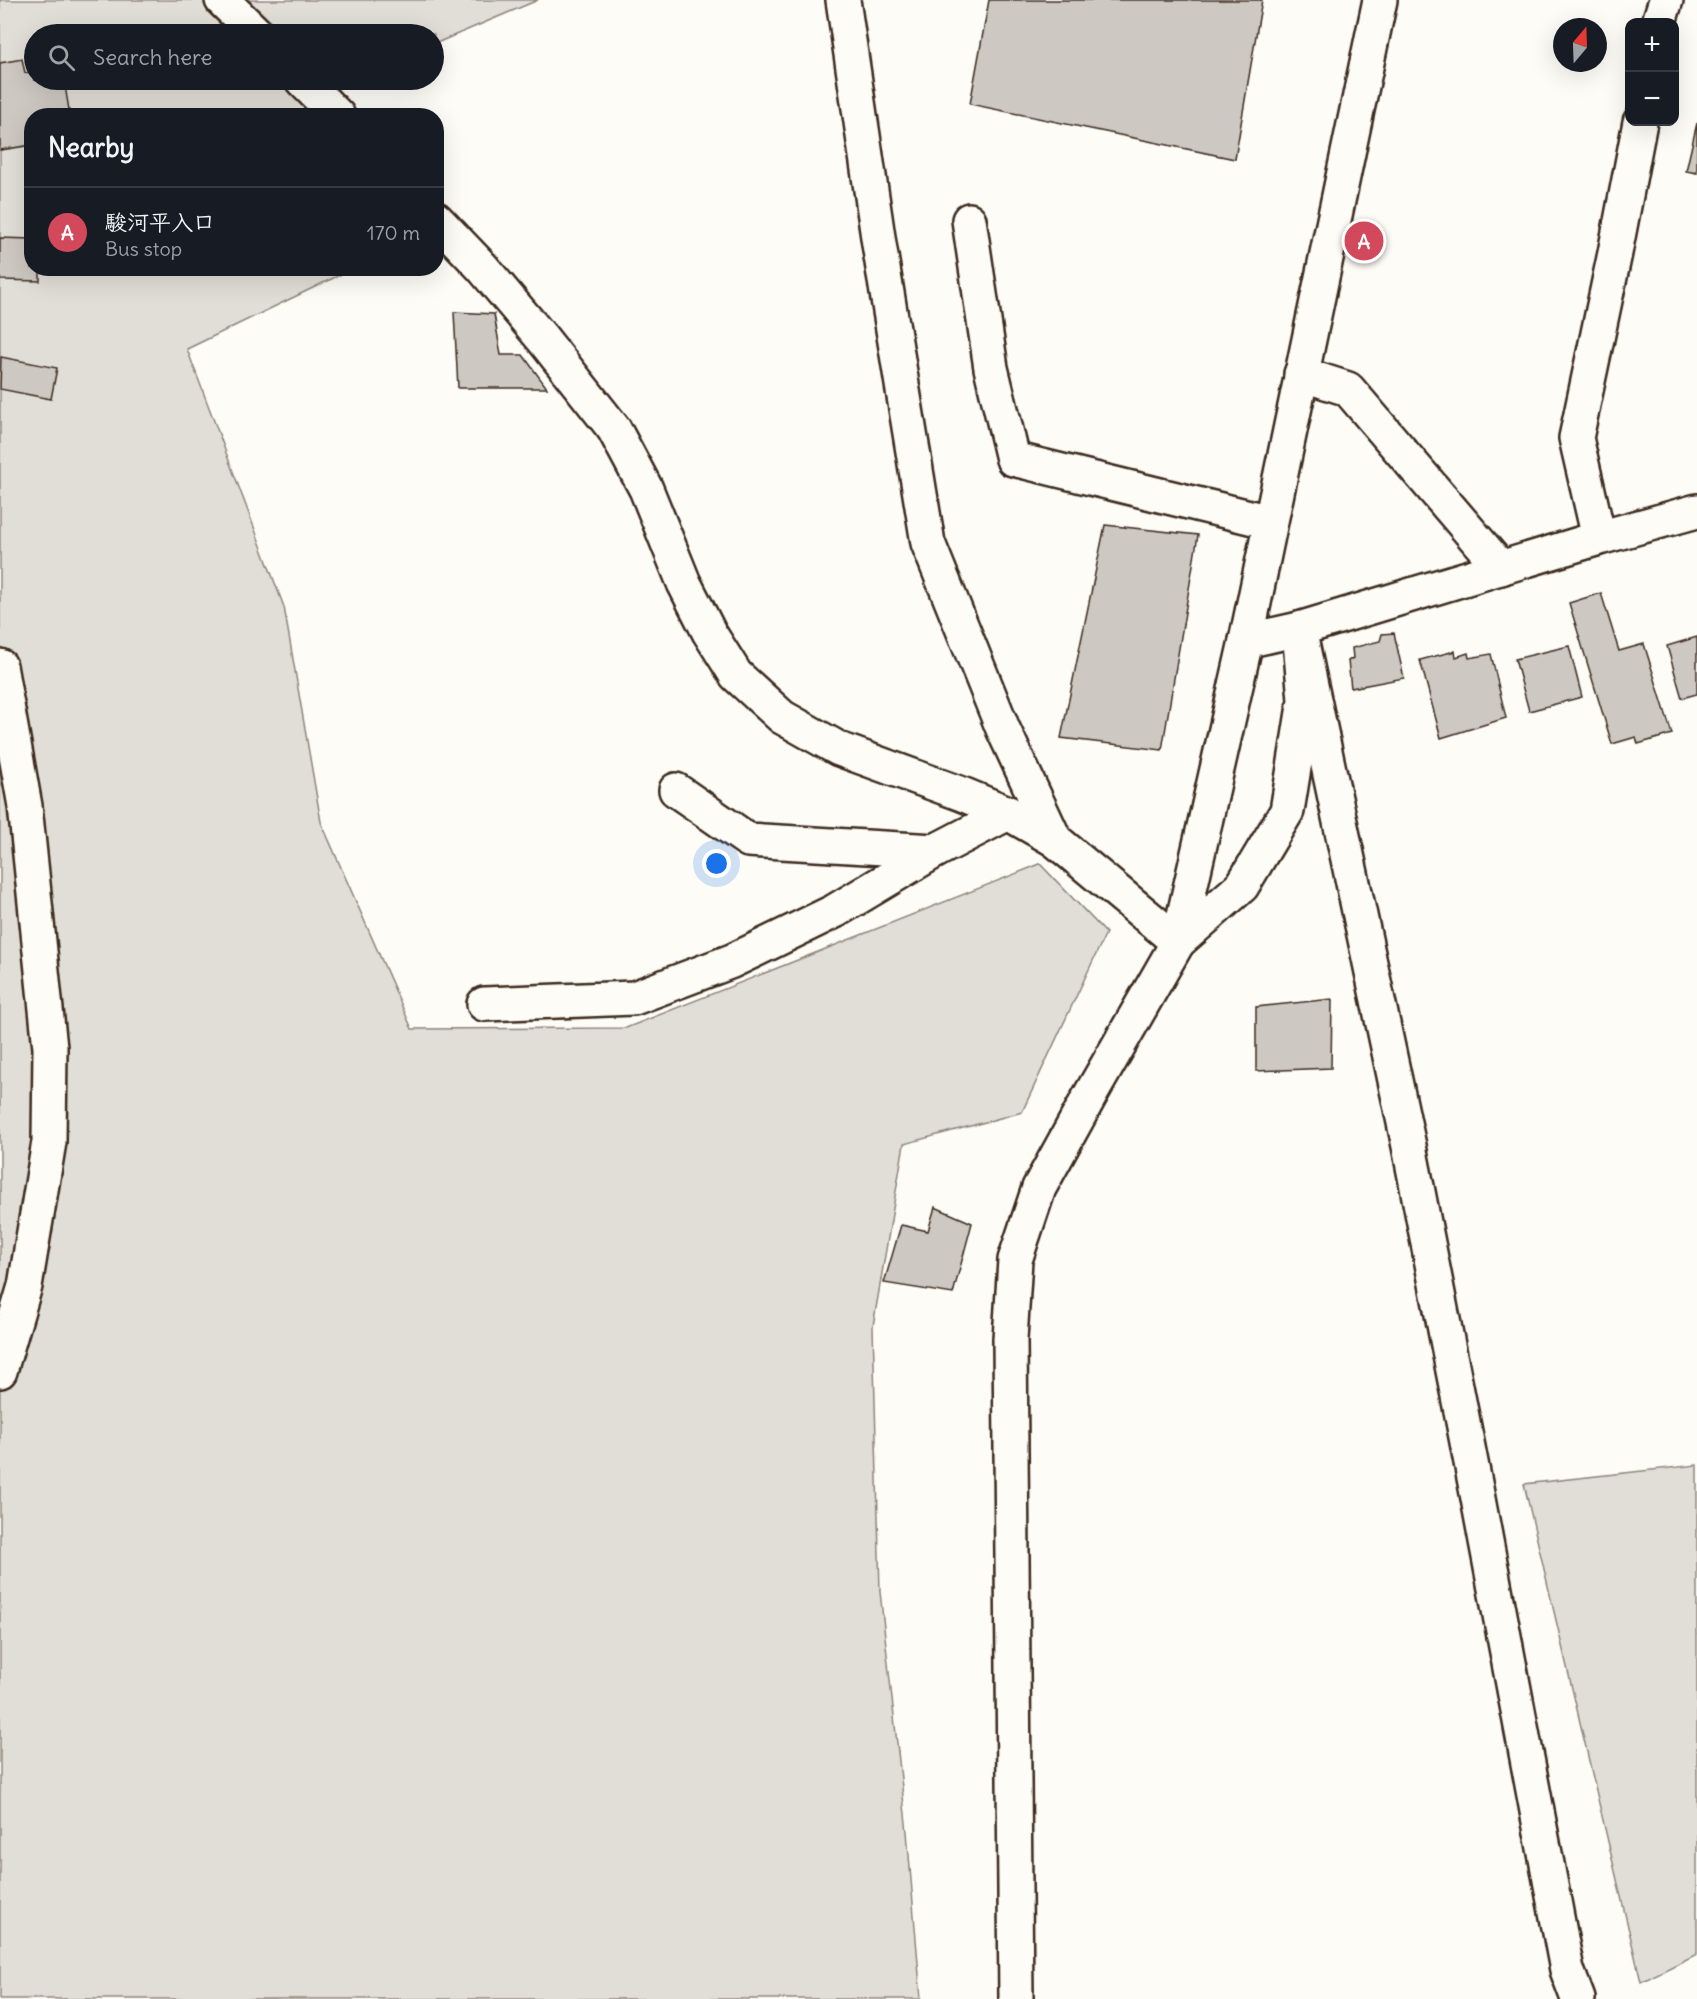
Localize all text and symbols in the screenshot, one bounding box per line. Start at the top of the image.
north arrow [1553,18,1607,72]
map controls [1625,18,1679,126]
button: + [1625,18,1679,72]
search box [24,24,444,90]
icon: search [45,41,78,74]
text: Search here [93,43,212,71]
button: − [1625,72,1679,126]
text: Nearby [48,131,134,164]
text: 駿河平入口 [105,208,215,236]
pin: A [1344,218,1384,264]
text: A [61,220,74,245]
text: 170 m [367,220,420,245]
text: Bus stop [105,236,182,261]
your location [702,849,731,878]

